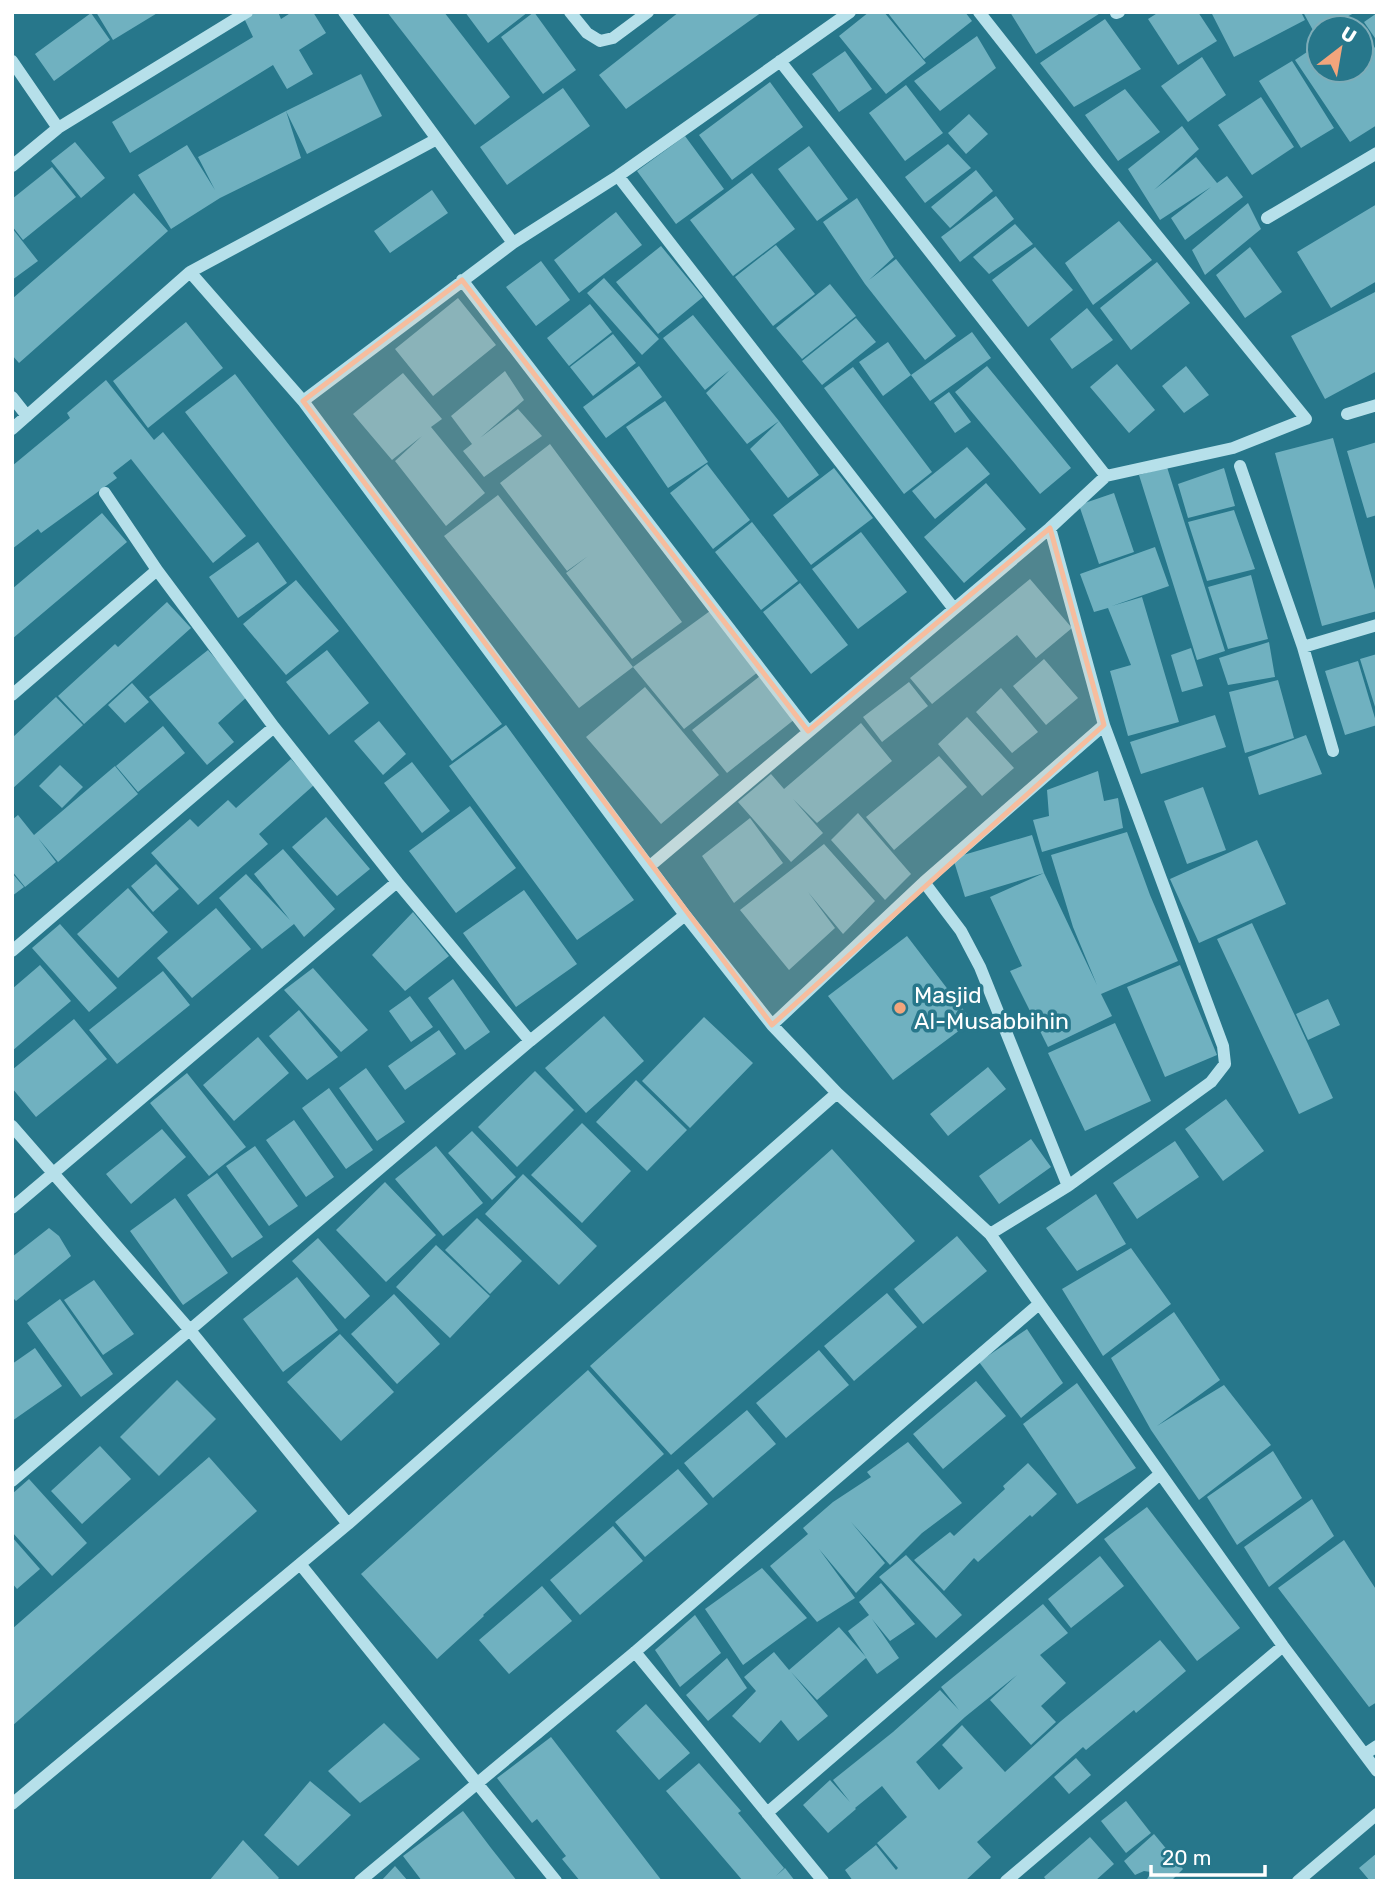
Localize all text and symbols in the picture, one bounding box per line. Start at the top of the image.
north arrow [1305,14,1375,84]
text: U [1337,21,1360,48]
place label: Masjid Al-Musabbihin [914,981,1069,1035]
marker: Masjid Al-Musabbihin [892,1000,908,1016]
scale bar [1151,1834,1265,1878]
text: 20 m [1162,1845,1211,1870]

